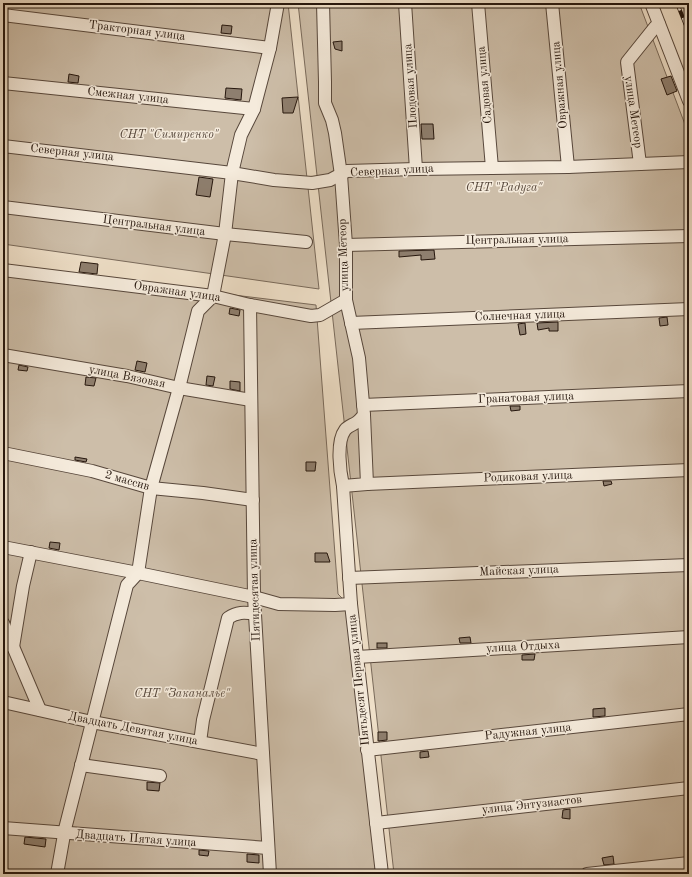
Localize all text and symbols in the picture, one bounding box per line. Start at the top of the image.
street label: Тракторная улица [88,19,186,43]
street label: Овражная улица [550,41,570,129]
street label: Плодовая улица [402,43,420,129]
street label: Садовая улица [476,46,494,124]
street label: улица Метеор [622,75,644,149]
street label: Смежная улица [87,86,169,106]
park label: СНТ "Симиренко" [120,129,220,141]
street label: Северная улица [30,143,114,163]
street label: Северная улица [350,163,434,179]
park label: СНТ "Радуга" [466,182,544,194]
street label: Центральная улица [102,214,206,238]
street label: улица Метеор [337,218,351,292]
street label: Центральная улица [465,233,569,247]
street label: Овражная улица [133,280,221,304]
street label: Солнечная улица [474,308,566,324]
street label: улица Вязовая [88,364,166,390]
street label: Гранатовая улица [478,390,574,406]
street label: 2 массив [103,469,151,493]
street label: Родиковая улица [483,469,573,485]
street label: Пятидесятая улица [247,538,263,641]
street label: Майская улица [479,564,559,578]
street label: Пятьдесят Первая улица [346,614,372,746]
street label: улица Отдыха [486,639,560,655]
park label: СНТ "Заканалье" [134,687,231,700]
street label: Двадцать Девятая улица [67,711,199,747]
street label: Радужная улица [484,721,572,743]
street label: улица Энтузиастов [481,794,583,816]
street label: Двадцать Пятая улица [75,829,197,849]

